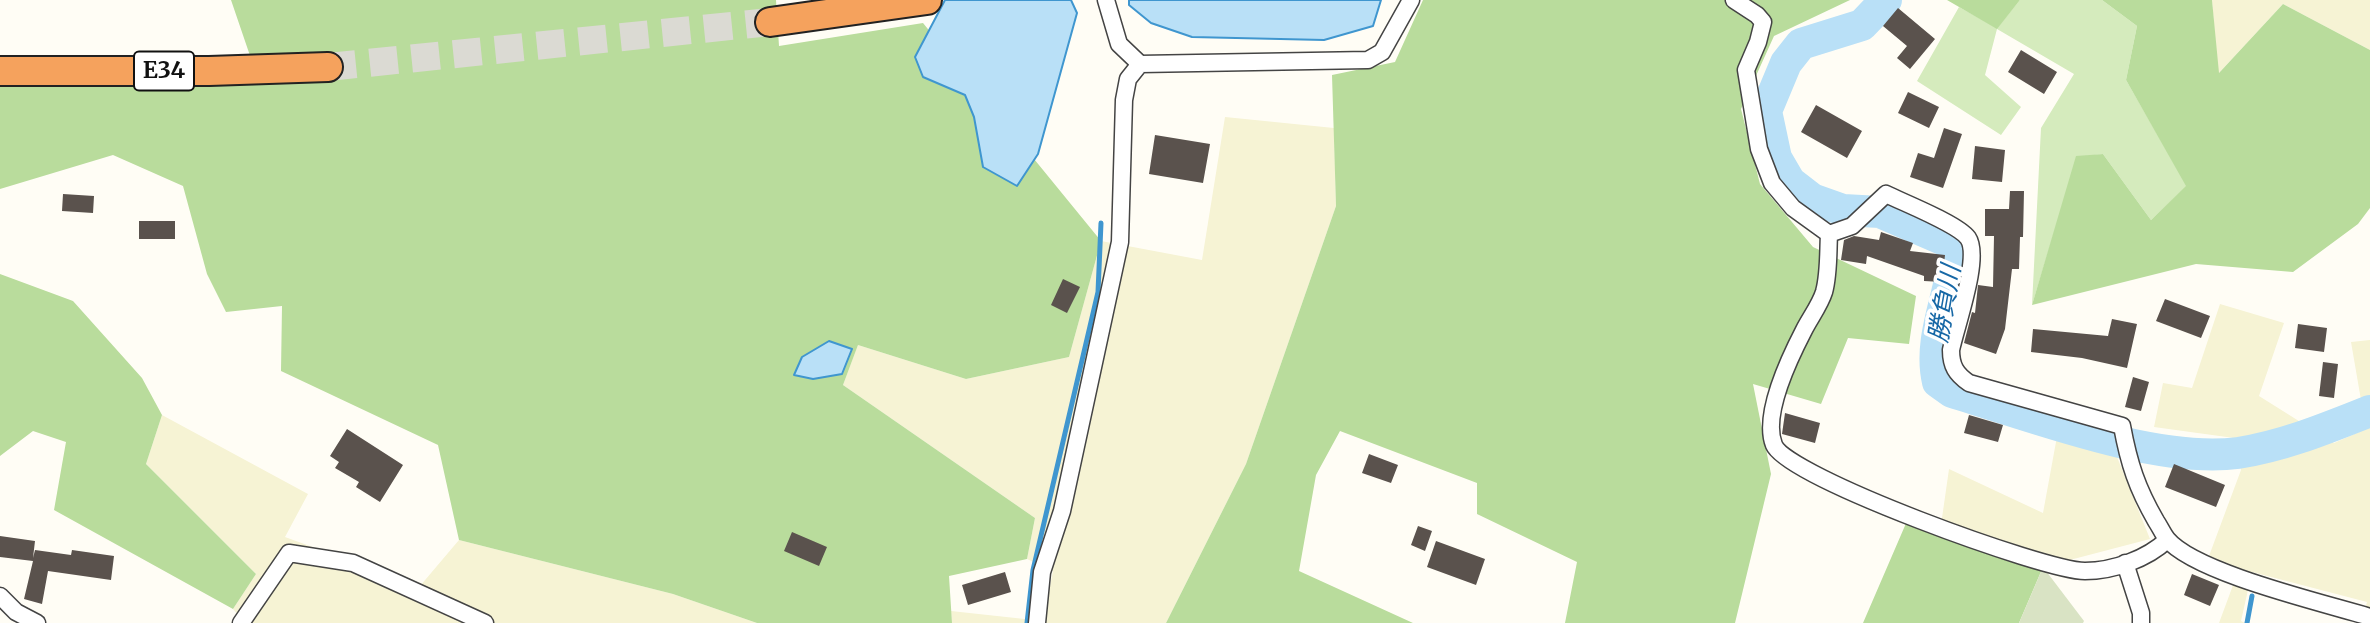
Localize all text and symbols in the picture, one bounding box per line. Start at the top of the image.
road number: E34 [134,52,194,90]
water label: 勝負川 [1924,263,1968,345]

